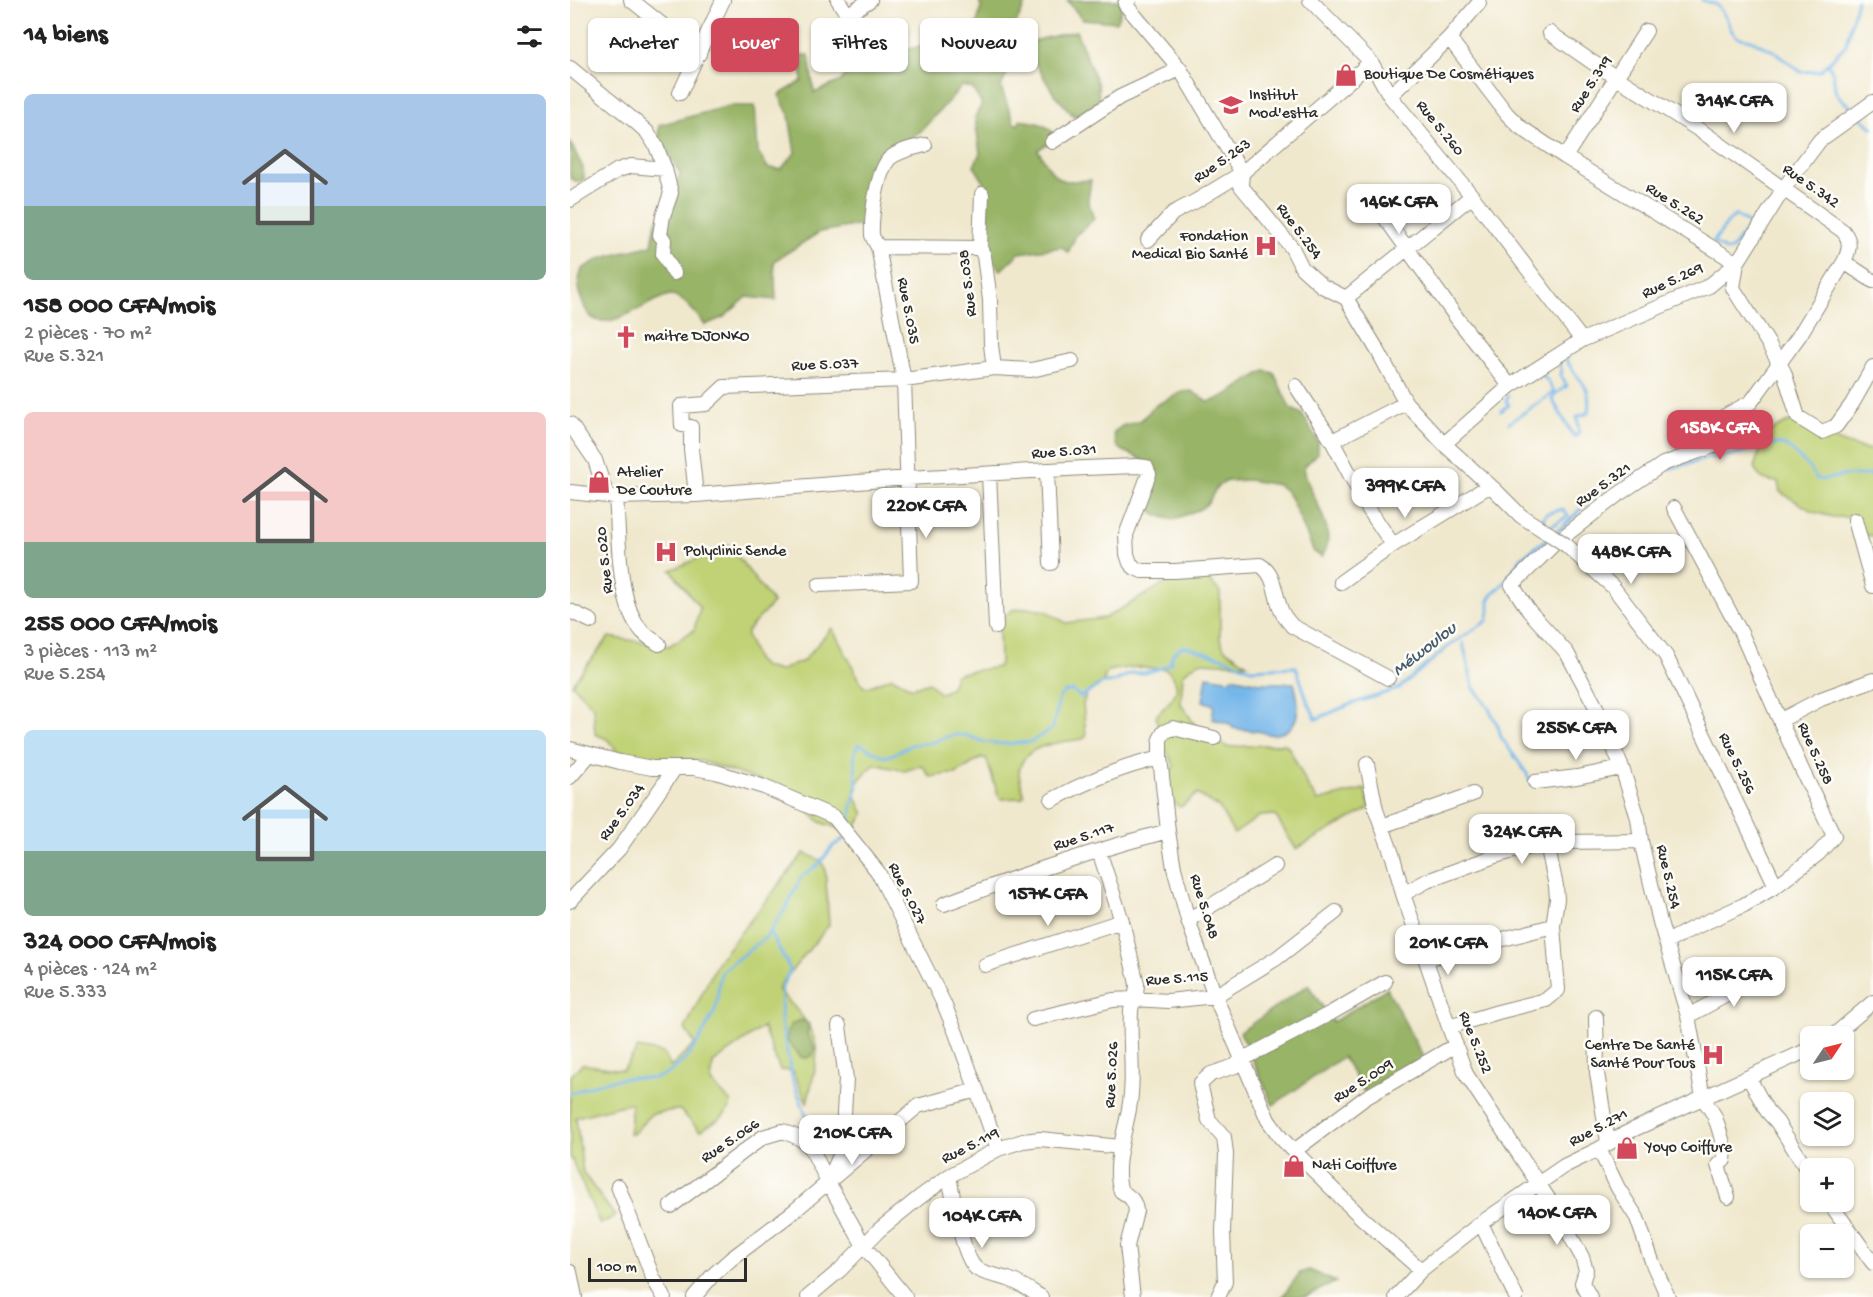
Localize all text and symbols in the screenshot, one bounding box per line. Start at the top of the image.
chip: Acheter [588,18,699,72]
chip: Louer [711,18,799,72]
chip: Filtres [811,18,908,72]
chip: Nouveau [920,18,1038,72]
icon: filters [513,20,546,53]
text: 14 biens [24,21,108,52]
street label: Rue 5.319 [1567,53,1617,117]
shop icon: Boutique De Cosmétiques [1333,62,1359,88]
place label: Boutique De Cosmétiques [1363,66,1534,85]
pin: 314K CFA [1672,83,1796,134]
place label: Institut Mod'estta [1249,87,1319,124]
text: 314K CFA [1696,91,1772,114]
school or university icon: Institut Mod'estta [1218,92,1244,118]
street label: Rue 5.260 [1411,97,1467,161]
icon: home [231,133,339,241]
street label: Rue 5.263 [1191,135,1255,189]
street label: Rue 5.342 [1778,161,1842,214]
street label: Rue 5.262 [1641,180,1707,230]
pin: 146K CFA [1337,184,1461,235]
text: 146K CFA [1361,192,1437,215]
street label: Rue 5.254 [1271,200,1325,264]
place label: Fondation Medical Bio Santé [1132,228,1249,265]
hospital icon: Fondation Medical Bio Santé [1253,233,1279,259]
street label: Rue 5.038 [955,248,983,318]
street label: Rue 5.269 [1639,260,1707,304]
street label: Rue 5.035 [891,276,923,346]
text: 158 000 CFA/mois [24,292,215,323]
text: 2 pièces · 70 m² [24,323,152,346]
church icon: maitre DJONKO [613,324,639,350]
place label: maitre DJONKO [644,328,750,347]
text: Rue 5.321 [24,346,104,369]
street label: Rue 5.037 [791,355,860,377]
pin: 158K CFA [1658,410,1782,461]
text: 158K CFA [1681,418,1759,441]
street label: Rue 5.031 [1031,441,1097,465]
icon: home [231,451,339,559]
street label: Rue 5.321 [1573,460,1635,512]
place label: Atelier De Couture [616,464,693,501]
pin: 399K CFA [1343,468,1467,519]
shop icon: Atelier De Couture [586,469,612,495]
text: 399K CFA [1365,476,1445,499]
pin: 220K CFA [864,488,988,539]
text: 220K CFA [886,496,966,519]
street label: Rue 5.020 [593,525,619,595]
pin: 448K CFA [1569,534,1693,585]
hospital icon: Polyclinic Sende [653,539,679,565]
text: 448K CFA [1592,542,1670,565]
place label: Polyclinic Sende [683,543,787,562]
text: 255 000 CFA/mois [24,610,217,641]
water label: Méwoulou [1389,618,1462,681]
text: 3 pièces · 113 m² [24,641,157,664]
text: Rue 5.254 [24,664,106,687]
pin: 255K CFA [1514,710,1638,761]
text: 255K CFA [1536,718,1616,741]
street label: Rue 5.258 [1792,720,1836,788]
street label: Rue 5.256 [1713,730,1759,799]
icon: home [231,769,339,877]
street label: Rue 5.034 [596,780,650,845]
pin: 324K CFA [1460,814,1584,865]
street label: Rue 5.117 [1051,819,1117,857]
text: 324K CFA [1483,822,1561,845]
street label: Rue 5.254 [1650,843,1684,911]
street label: Rue 5.027 [882,860,930,929]
street label: Rue 5.048 [1184,872,1222,942]
pin: 157K CFA [986,876,1110,927]
text: 157K CFA [1009,884,1087,907]
pin: 201K CFA [1386,925,1510,976]
text: 324 000 CFA/mois [24,928,215,959]
text: 201K CFA [1409,933,1487,956]
pin: 115K CFA [1672,957,1796,1008]
text: 4 pièces · 124 m² [24,959,157,982]
text: 115K CFA [1696,965,1772,988]
street label: Rue 5.115 [1145,968,1209,992]
text: Rue 5.333 [24,982,107,1005]
street label: Rue 5.252 [1453,1009,1495,1077]
north arrow [1800,1026,1854,1080]
map controls [1800,1026,1854,1278]
place label: Centre De Santé Santé Pour Tous [1585,1037,1696,1074]
street label: Rue 5.026 [1102,1040,1124,1109]
hospital icon: Centre De Santé Santé Pour Tous [1700,1042,1726,1068]
street label: Rue 5.009 [1330,1056,1398,1108]
button: layers [1800,1092,1854,1146]
street label: Rue 5.271 [1566,1106,1632,1152]
street label: Rue 5.066 [698,1115,765,1169]
pin: 210K CFA [790,1115,914,1166]
text: 210K CFA [813,1123,891,1146]
street label: Rue 5.119 [939,1124,1003,1170]
shop icon: Yoyo Coiffure [1614,1135,1640,1161]
place label: Yoyo Coiffure [1643,1139,1733,1158]
shop icon: Nati Coiffure [1281,1153,1307,1179]
place label: Nati Coiffure [1312,1157,1398,1176]
button: + [1800,1158,1854,1212]
pin: 140K CFA [1495,1195,1619,1246]
pin: 104K CFA [920,1198,1044,1249]
text: 140K CFA [1518,1203,1596,1226]
text: 104K CFA [943,1206,1021,1229]
button: − [1800,1224,1854,1278]
scale bar [588,1255,747,1282]
text: 100 m [597,1259,637,1278]

